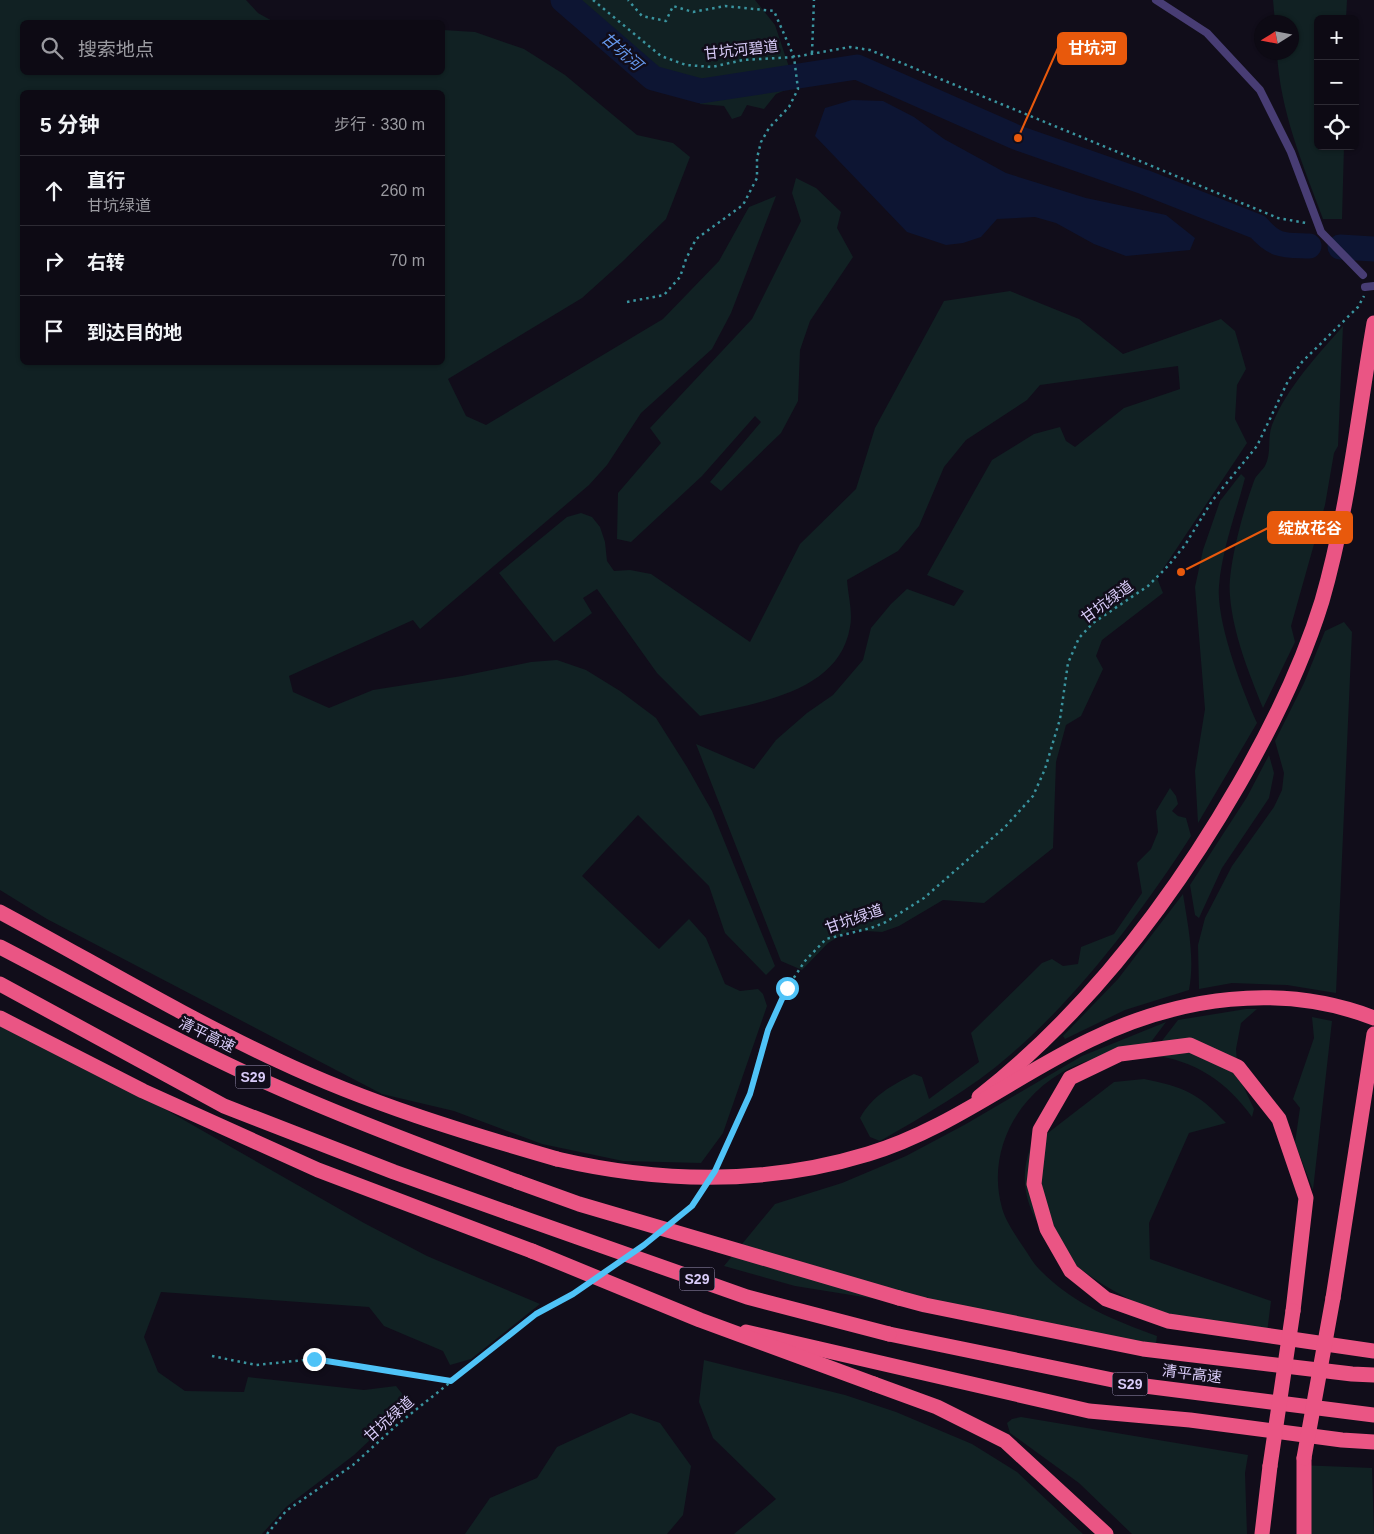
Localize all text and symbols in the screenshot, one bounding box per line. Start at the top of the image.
north arrow [1254,15,1299,60]
map controls [1314,15,1359,150]
button: + [1314,15,1359,60]
search box [20,20,445,75]
water label: 甘坑河 [598,29,648,76]
callout: 甘坑河 [1058,33,1126,64]
icon: search [38,34,66,62]
street label: 甘坑河碧道 [703,37,779,62]
text: 搜索地点 [78,39,154,60]
text: 甘坑河 [1068,39,1116,57]
button: − [1314,60,1359,105]
button: locate [1314,105,1359,150]
text: 5 分钟 [40,113,100,136]
text: 步行 · 330 m [334,116,425,133]
text: 直行 [87,170,125,191]
icon: ahead [40,177,68,205]
text: 260 m [381,182,425,199]
text: 甘坑绿道 [87,197,151,214]
icon: right [40,247,68,275]
text: 右转 [87,252,125,273]
text: 70 m [389,252,425,269]
icon: arrive [40,317,68,345]
text: 到达目的地 [87,322,182,343]
callout: 绽放花谷 [1268,512,1352,543]
text: 绽放花谷 [1278,520,1342,537]
street label: 甘坑绿道 [1077,577,1136,626]
street label: 甘坑绿道 [823,901,885,936]
route start [776,977,799,1000]
street label: 清平高速 [177,1014,238,1055]
road number: S29 [236,1066,270,1088]
road number: S29 [680,1268,714,1290]
route end [303,1348,326,1371]
street label: 清平高速 [1161,1361,1223,1386]
road number: S29 [1112,1372,1148,1396]
street label: 甘坑绿道 [360,1393,417,1445]

